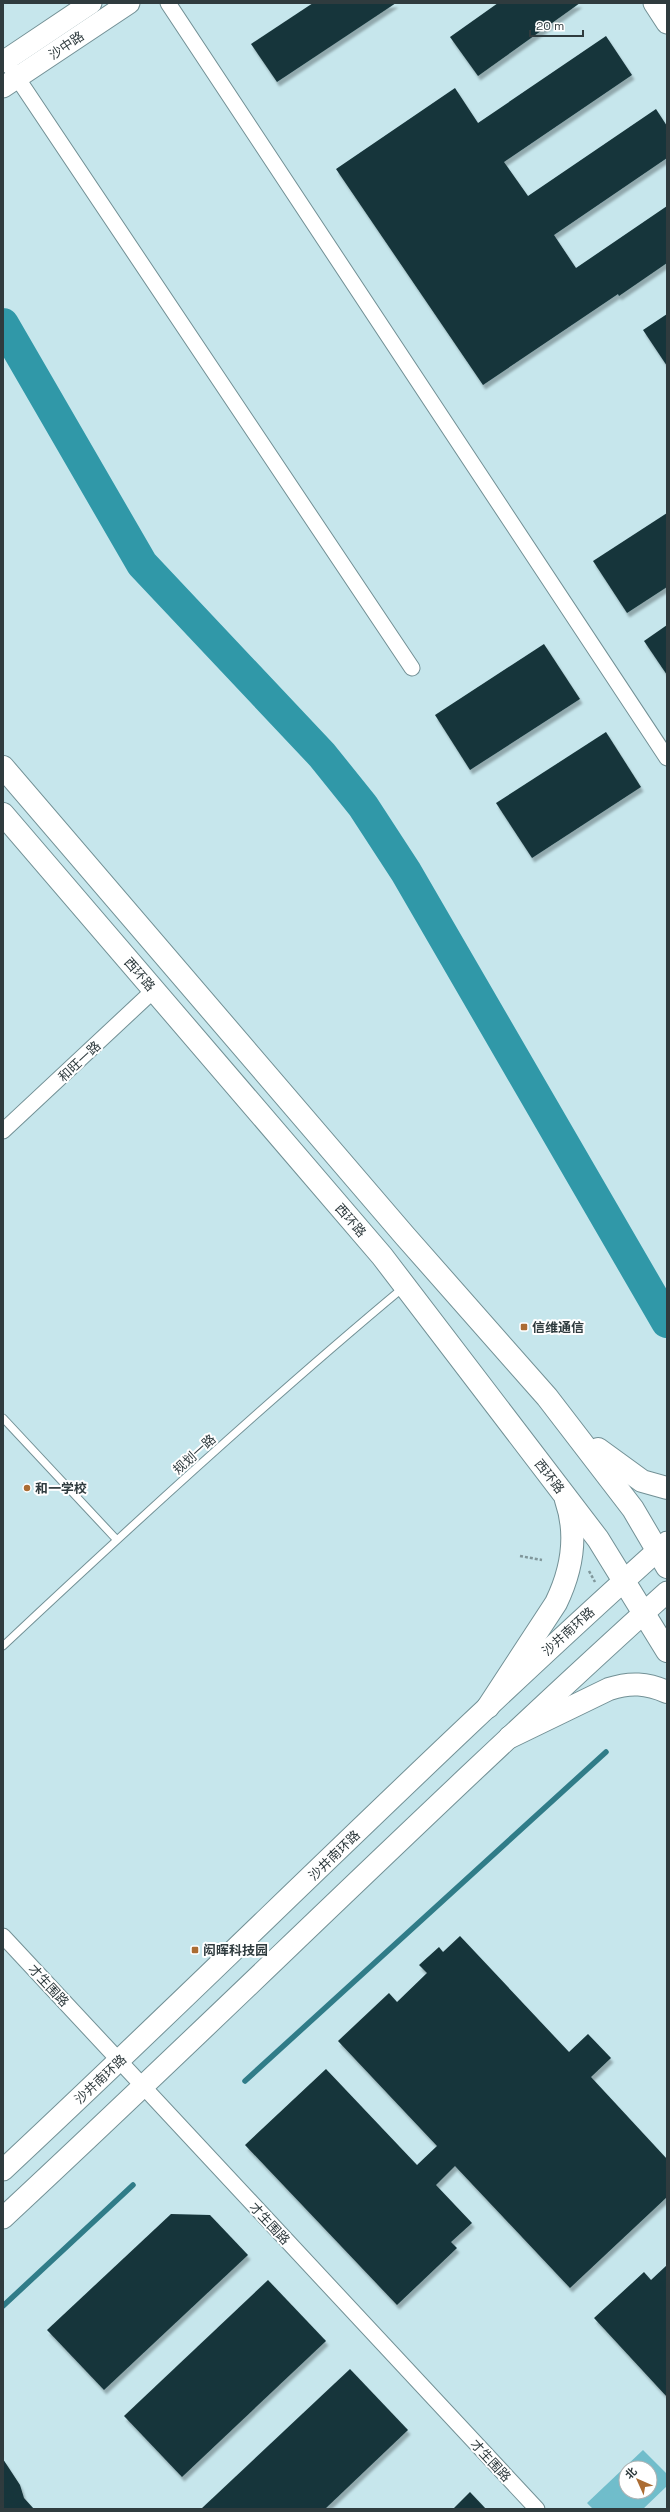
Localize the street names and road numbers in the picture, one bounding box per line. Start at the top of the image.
street label: 沙中路 [45,27,87,63]
street label: 西环路 [120,954,159,995]
street label: 和旺一路 [55,1037,104,1085]
street label: 西环路 [331,1200,370,1241]
street label: 规划一路 [169,1431,219,1478]
street label: 西环路 [531,1456,568,1497]
street label: 沙井南环路 [538,1603,598,1659]
street label: 沙井南环路 [305,1827,364,1884]
street label: 才生围路 [25,1961,73,2010]
street label: 沙井南环路 [71,2051,130,2108]
street label: 才生围路 [246,2199,294,2248]
street label: 才生围路 [467,2436,515,2485]

